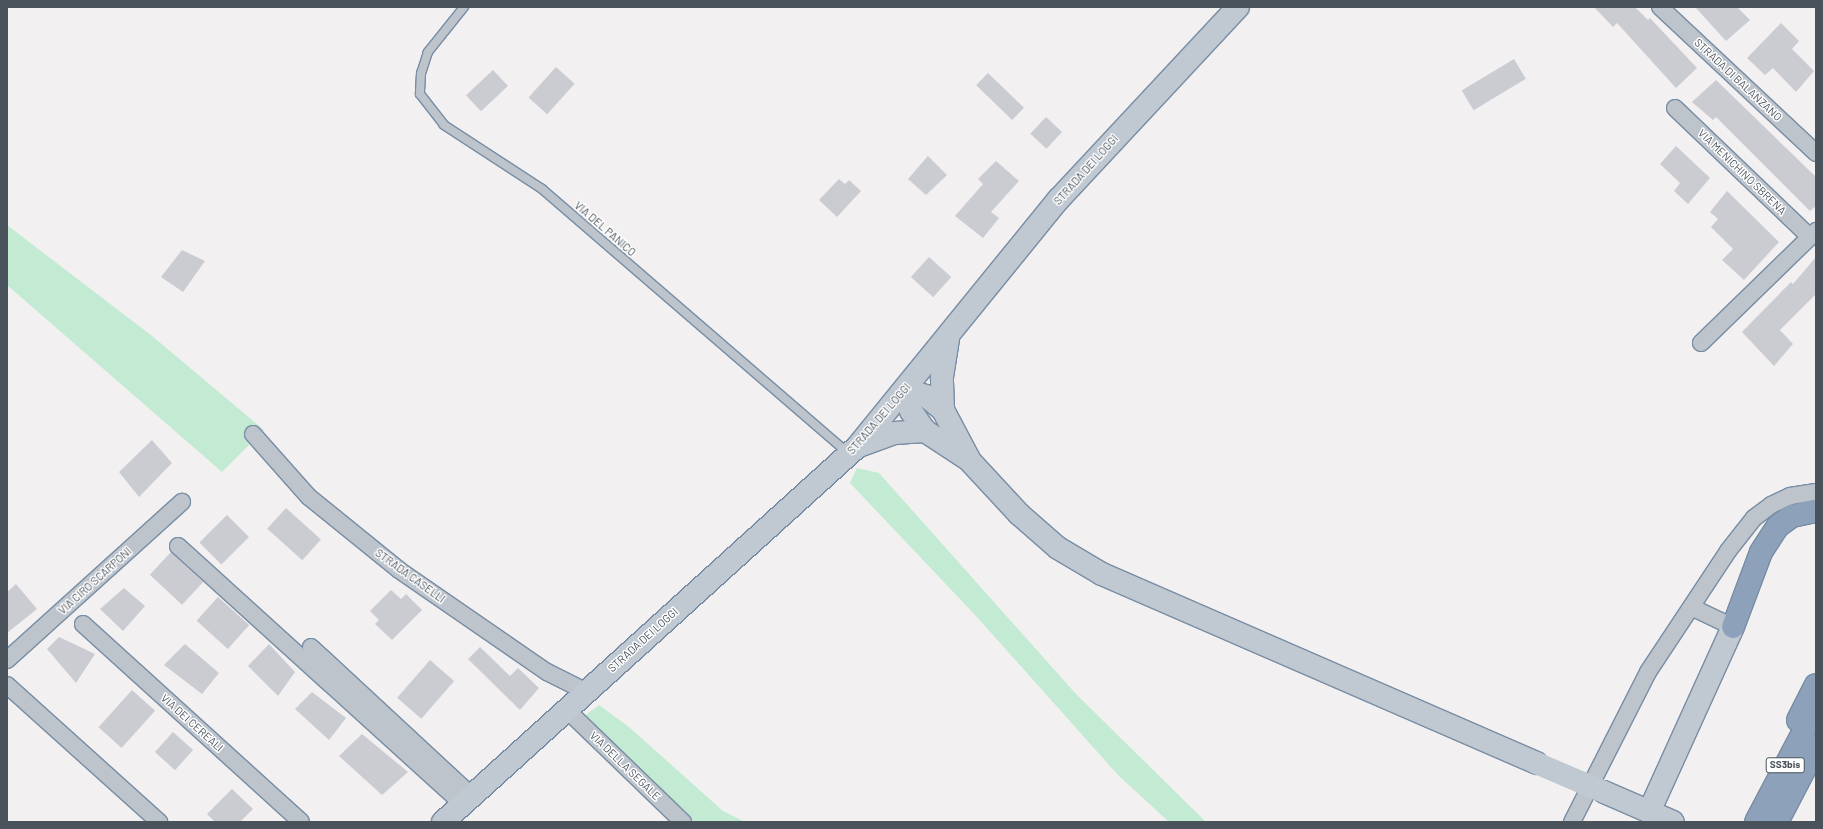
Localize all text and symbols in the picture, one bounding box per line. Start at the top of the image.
street label: STRADA DI BALANZANO [1692,36,1784,124]
street label: VIA MENICHINO SBRENA [1695,127,1789,217]
street label: STRADA DEI LOGGI [1051,132,1121,208]
street label: VIA DEL PANICO [572,199,638,259]
street label: STRADA DEI LOGGI [845,381,913,457]
street label: VIA CIRO SCARPONI [56,545,134,617]
street label: STRADA CASELLI [373,546,447,606]
street label: STRADA DEI LOGGI [605,605,681,675]
street label: VIA DEI CEREALI [158,692,226,754]
street label: VIA DELLA SEGALE [587,729,663,803]
road number: SS3bis [1765,757,1805,773]

